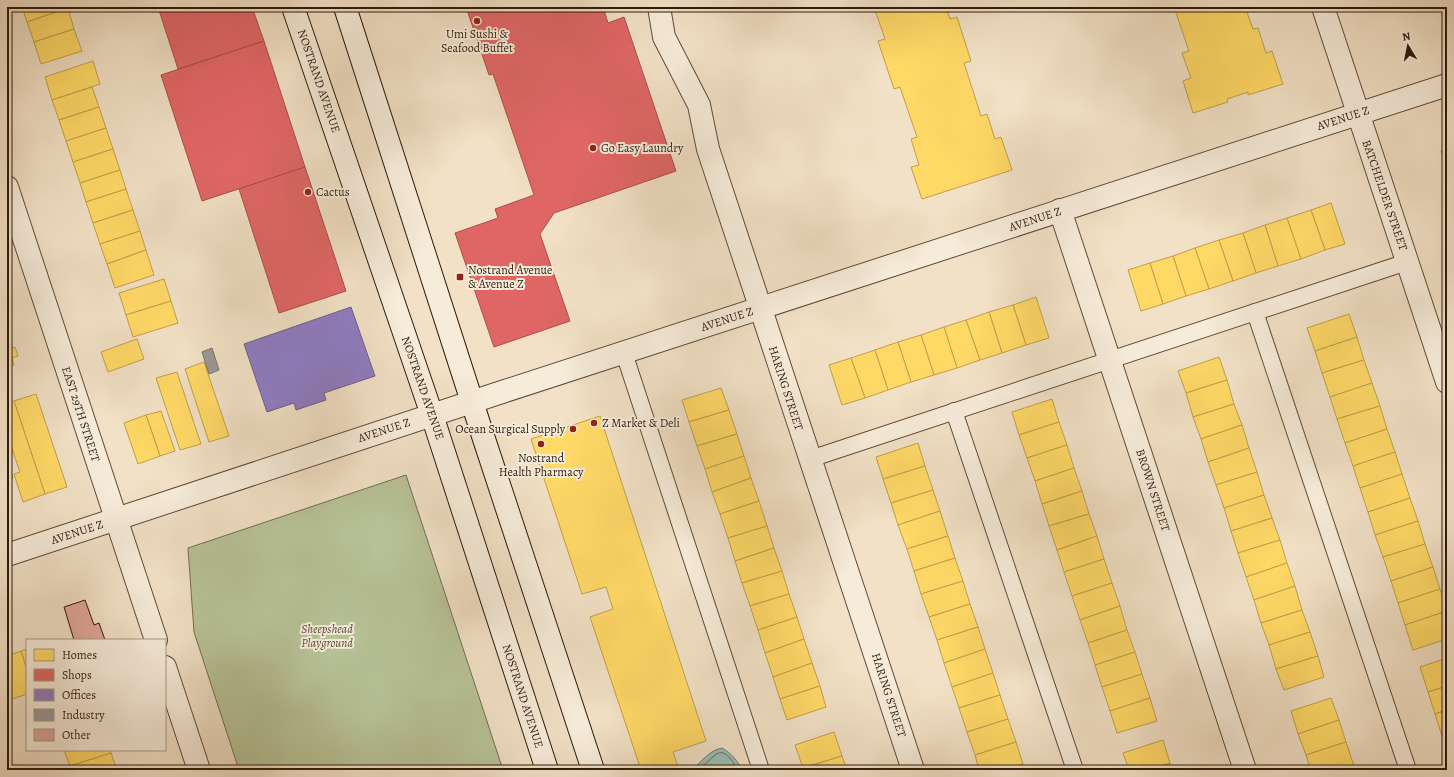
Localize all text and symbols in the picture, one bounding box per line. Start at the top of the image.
marker: Umi Sushi & Seafood Buffet [472,16,482,26]
place label: Umi Sushi & Seafood Buffet [441,26,513,56]
north arrow [1388,26,1428,66]
street label: NOSTRAND AVENUE [294,27,344,135]
text: N [1401,29,1412,45]
street label: AVENUE Z [1314,102,1371,134]
street label: BATCHELDER STREET [1359,138,1412,253]
place label: Go Easy Laundry [601,140,684,156]
marker: Go Easy Laundry [588,143,598,153]
place label: Cactus [316,184,350,200]
marker: Cactus [303,187,313,197]
street label: AVENUE Z [1006,203,1063,235]
place label: Nostrand Avenue & Avenue Z [468,262,552,292]
marker: Nostrand Avenue & Avenue Z [455,272,465,282]
street label: AVENUE Z [698,303,755,335]
street label: NOSTRAND AVENUE [398,334,448,442]
street label: HARING STREET [765,344,807,433]
street label: EAST 29TH STREET [58,364,104,464]
street label: AVENUE Z [355,414,412,446]
place label: Z Market & Deli [602,415,680,431]
marker: Z Market & Deli [589,418,599,428]
place label: Ocean Surgical Supply [455,421,566,437]
marker: Ocean Surgical Supply [568,424,578,434]
marker: Nostrand Health Pharmacy [536,439,546,449]
street label: BROWN STREET [1132,447,1174,534]
place label: Nostrand Health Pharmacy [499,450,584,480]
street label: AVENUE Z [48,516,105,548]
park label: Sheepshead Playground [301,621,353,651]
legend [26,639,166,751]
street label: NOSTRAND AVENUE [499,642,547,750]
text: Homes [62,647,97,663]
street label: HARING STREET [868,651,910,740]
text: Shops [62,667,92,683]
text: Offices [62,687,96,703]
text: Industry [62,707,105,723]
text: Other [62,727,91,743]

